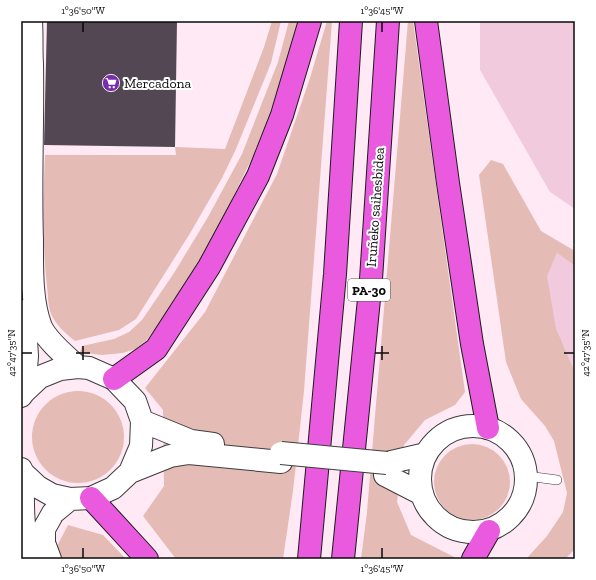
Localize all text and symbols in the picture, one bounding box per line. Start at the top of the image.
text: 1°36'50"W [61,5,105,17]
text: 1°36'45"W [361,5,404,17]
supermarket icon: Mercadona [101,73,121,93]
place label: Mercadona [124,75,192,92]
street label: Iruñeko saihesbidea [363,146,388,268]
road number: PA-30 [348,279,390,301]
text: 42°47'35"N [6,329,18,377]
text: 42°47'35"N [580,329,592,377]
text: 1°36'50"W [61,563,105,575]
text: 1°36'45"W [361,563,404,575]

